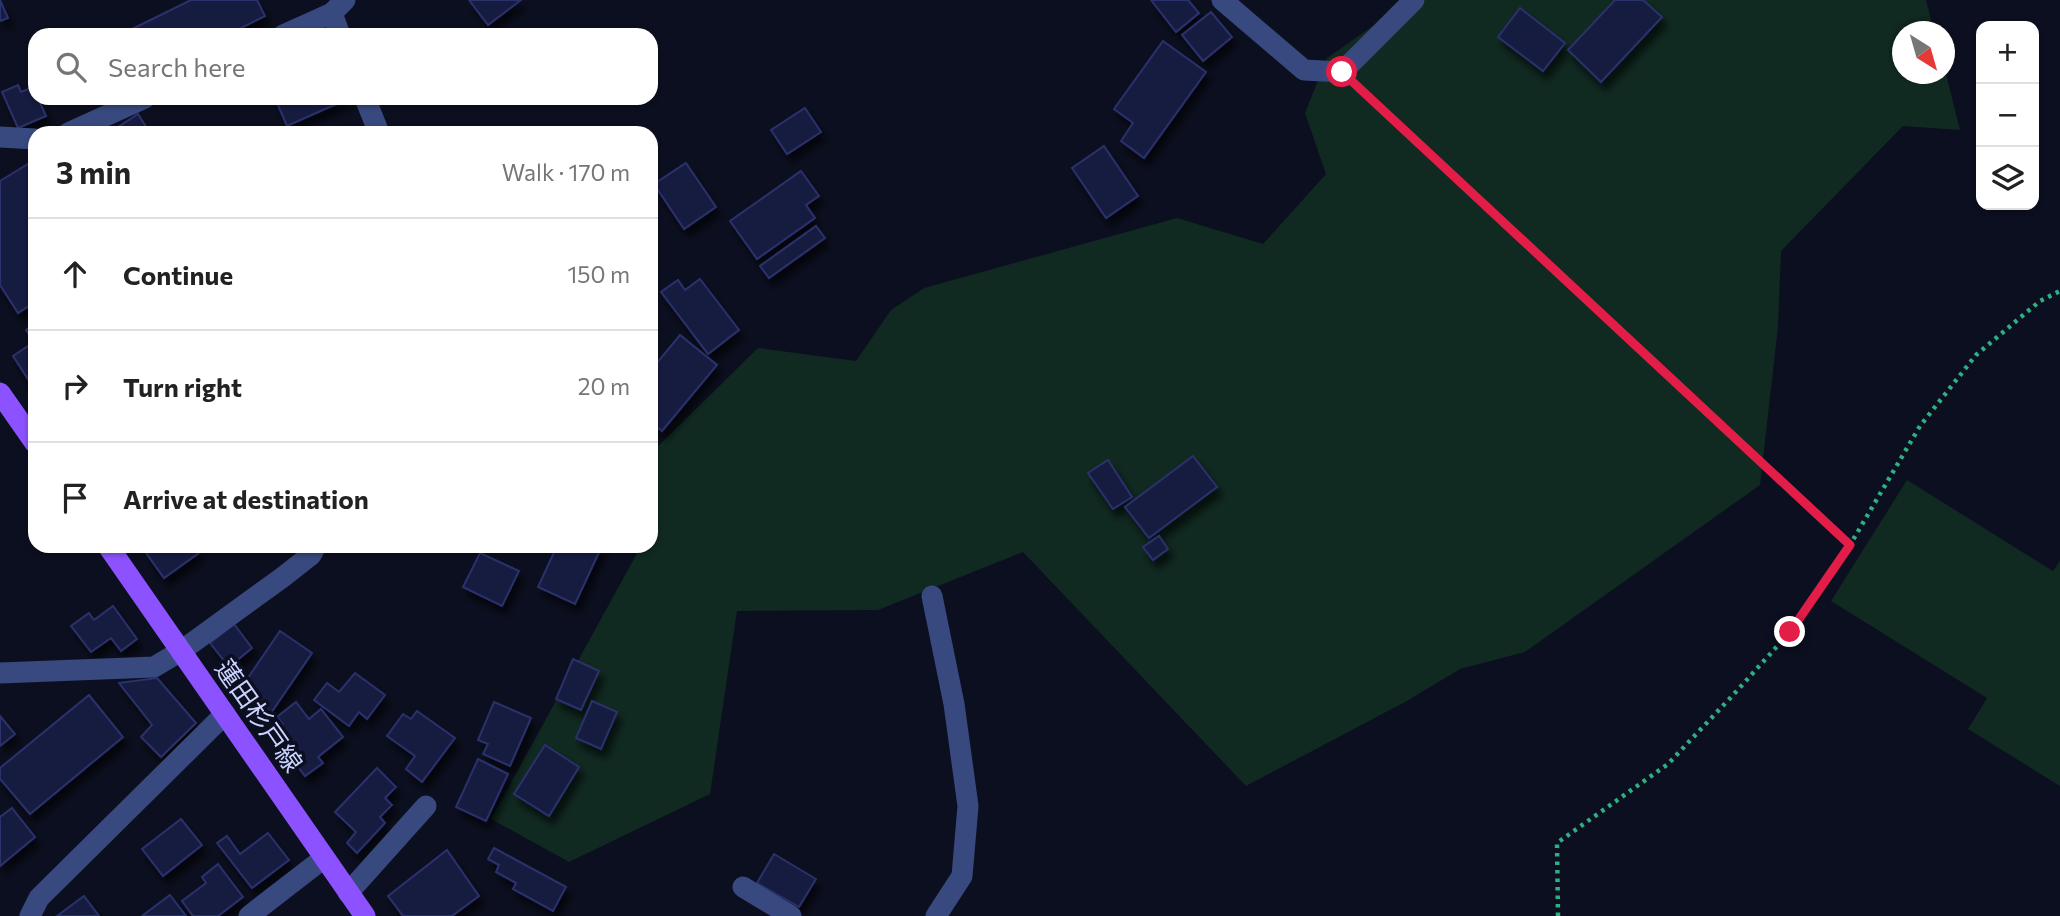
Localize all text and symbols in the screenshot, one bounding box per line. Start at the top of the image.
north arrow [1892,21,1955,84]
map controls [1976,21,2039,210]
button: + [1976,21,2039,84]
search box [28,28,658,105]
icon: search [52,48,90,86]
text: Search here [108,51,246,82]
route start [1326,56,1357,87]
button: − [1976,84,2039,147]
button: layers [1976,147,2039,210]
text: 3 min [56,153,131,190]
text: Walk · 170 m [502,158,630,186]
icon: ahead [56,255,94,293]
text: Continue [123,259,233,290]
text: 150 m [567,260,630,288]
icon: right [56,367,94,405]
text: Turn right [123,371,242,402]
text: 20 m [578,372,630,400]
icon: arrive [56,479,94,517]
text: Arrive at destination [123,483,369,514]
route end [1774,616,1805,647]
street label: 蓮田杉戸線 [210,653,310,777]

